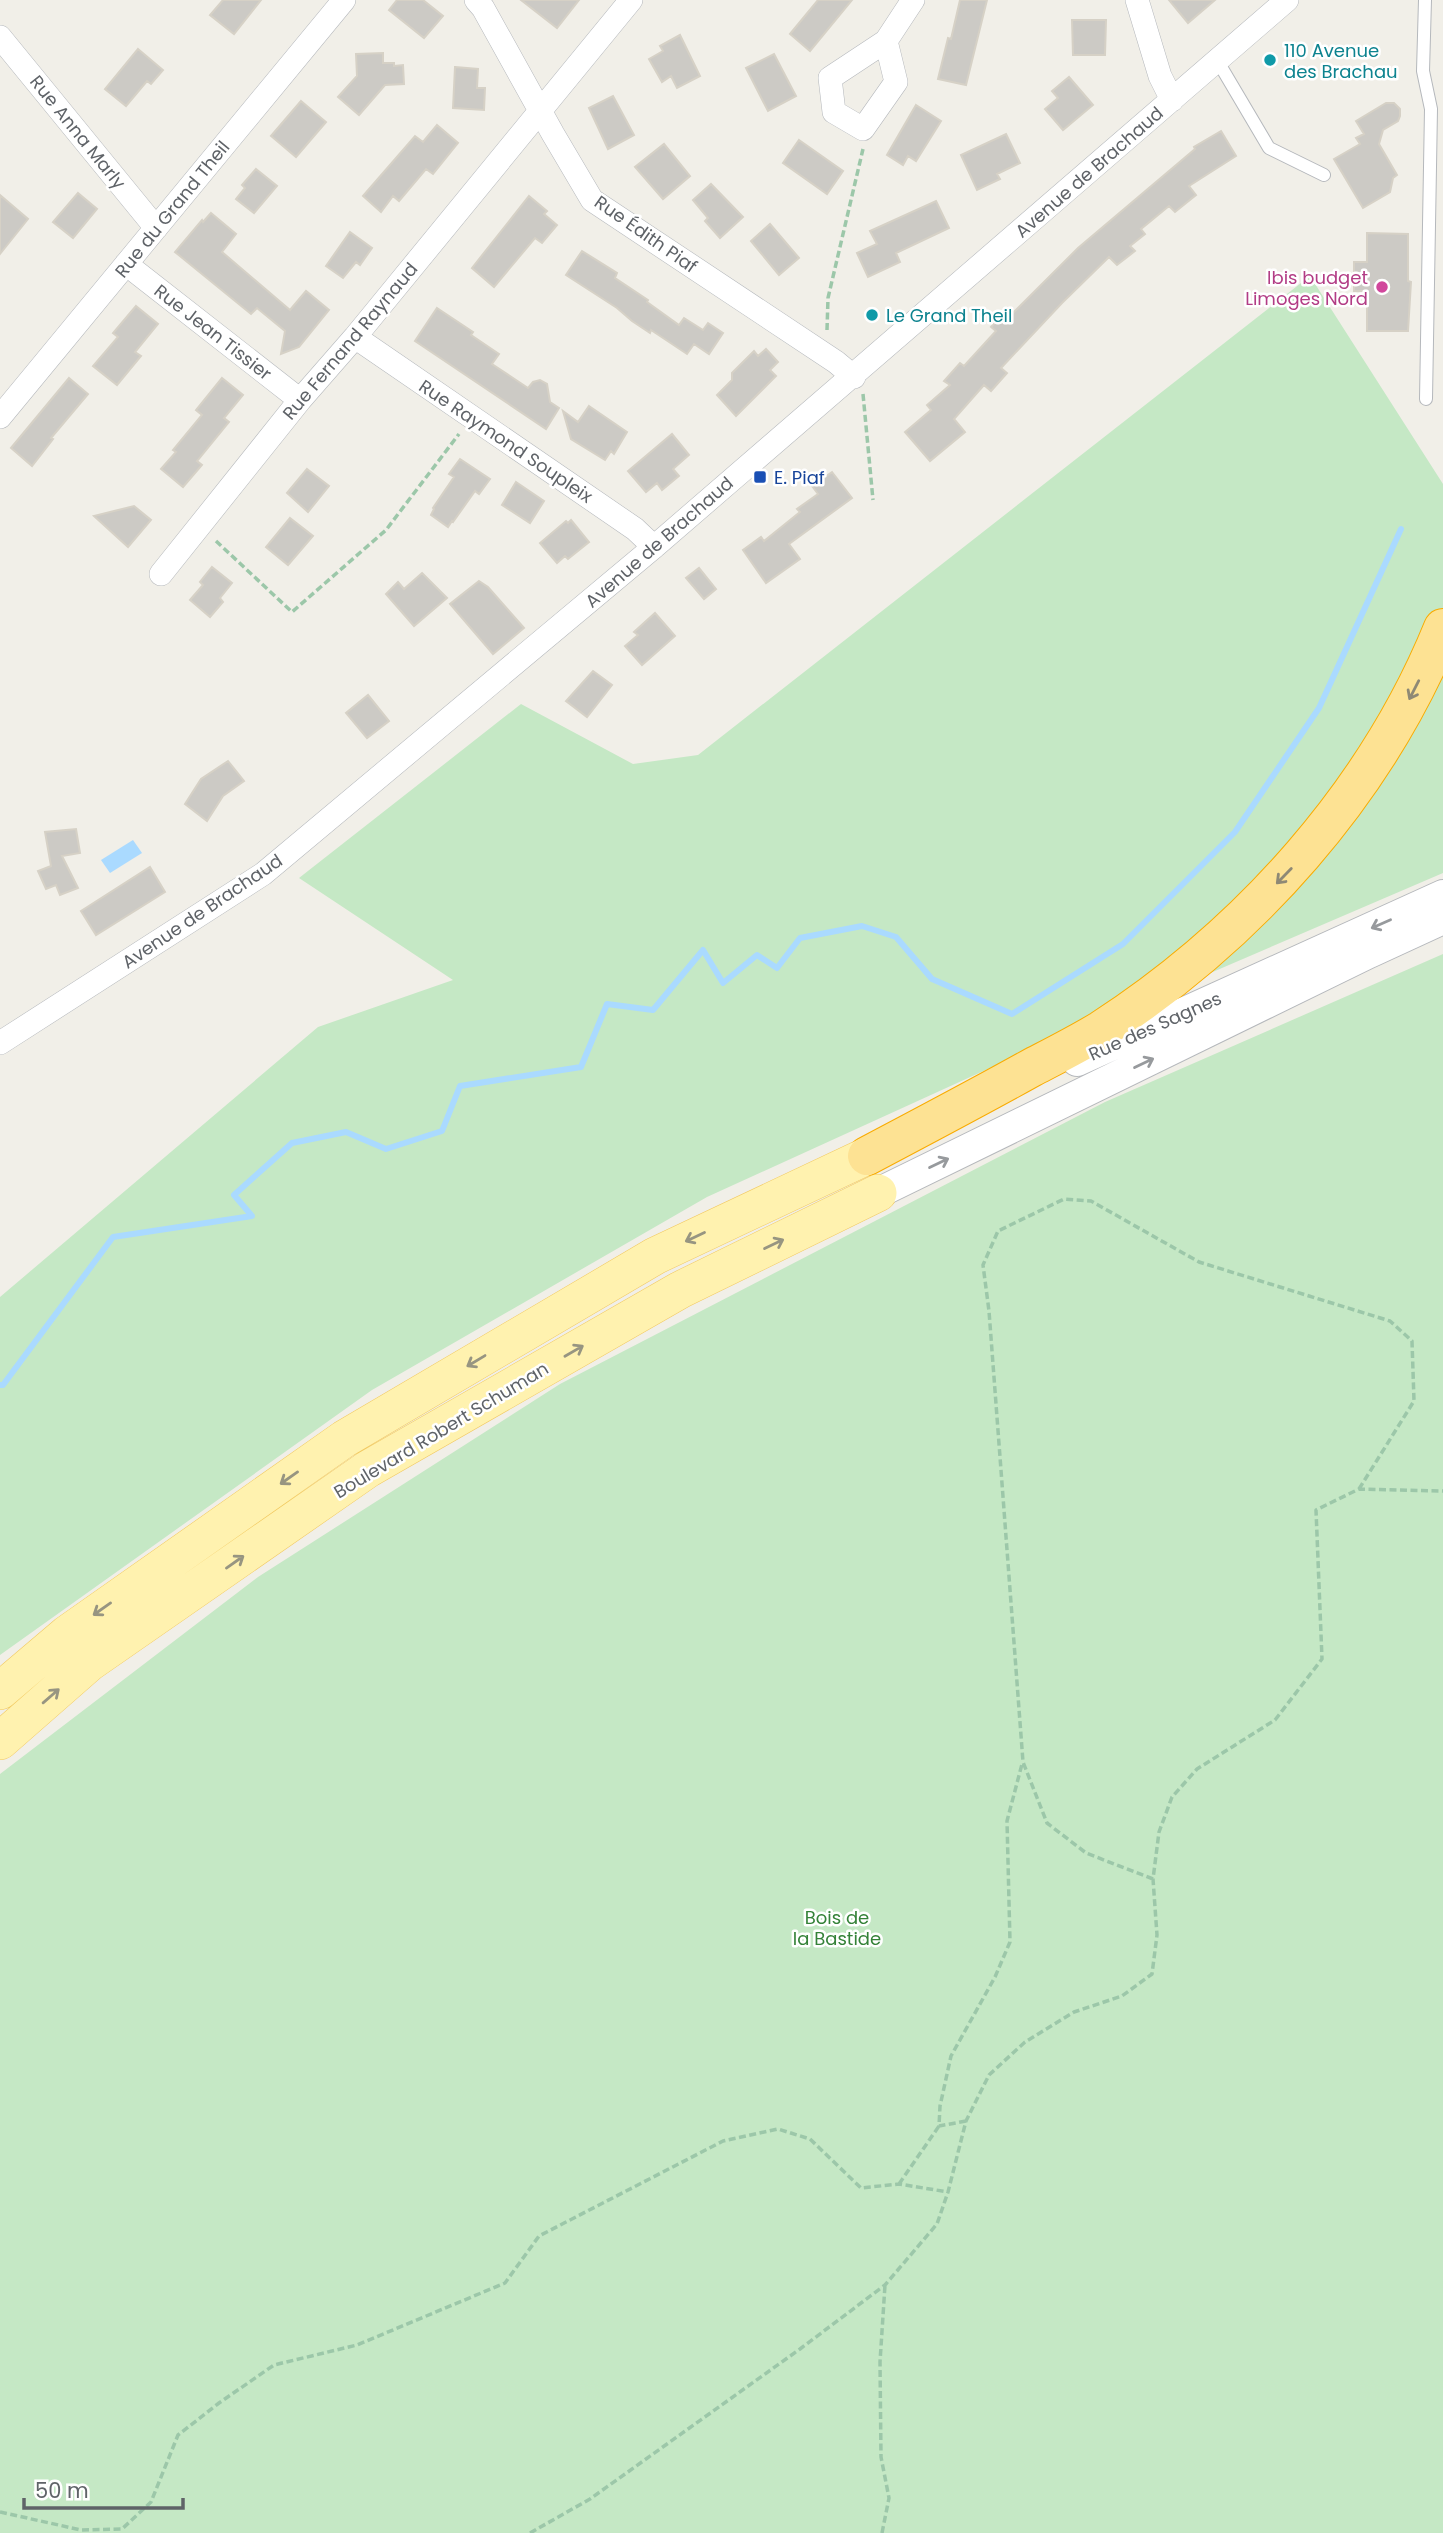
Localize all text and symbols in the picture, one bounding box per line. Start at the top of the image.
place label: 110 Avenue des Brachau [1284,38,1398,84]
marker: 110 Avenue des Brachau [1262,52,1278,68]
street label: Rue Anna Marly [24,70,132,194]
street label: Avenue de Brachaud [1010,101,1168,243]
street label: Rue du Grand Theil [109,135,235,283]
street label: Rue Édith Piaf [590,189,702,279]
street label: Rue Fernand Raynaud [277,257,423,425]
place label: Ibis budget Limoges Nord [1245,265,1368,311]
street label: Rue Jean Tissier [149,278,277,386]
marker: Ibis budget Limoges Nord [1374,279,1390,295]
place label: Le Grand Theil [886,303,1012,328]
marker: Le Grand Theil [864,307,880,323]
street label: Rue Raymond Soupleix [414,373,598,509]
place label: E. Piaf [774,465,825,490]
marker: E. Piaf [752,469,768,485]
street label: Avenue de Brachaud [580,471,738,613]
one-way arrow [1406,679,1420,700]
street label: Avenue de Brachaud [117,848,287,974]
one-way arrow [1276,867,1293,884]
one-way arrow [1371,918,1393,931]
street label: Rue des Sagnes [1085,986,1225,1066]
one-way arrow [1133,1055,1154,1069]
one-way arrow [928,1155,949,1169]
one-way arrow [685,1231,706,1244]
one-way arrow [763,1236,784,1250]
one-way arrow [563,1344,583,1358]
one-way arrow [466,1354,486,1368]
street label: Boulevard Robert Schuman [329,1356,553,1504]
one-way arrow [280,1471,299,1485]
one-way arrow [225,1555,244,1569]
one-way arrow [93,1602,112,1616]
one-way arrow [42,1688,60,1704]
park label: Bois de la Bastide [793,1905,881,1951]
scale bar [24,2466,184,2510]
text: 50 m [35,2476,89,2505]

